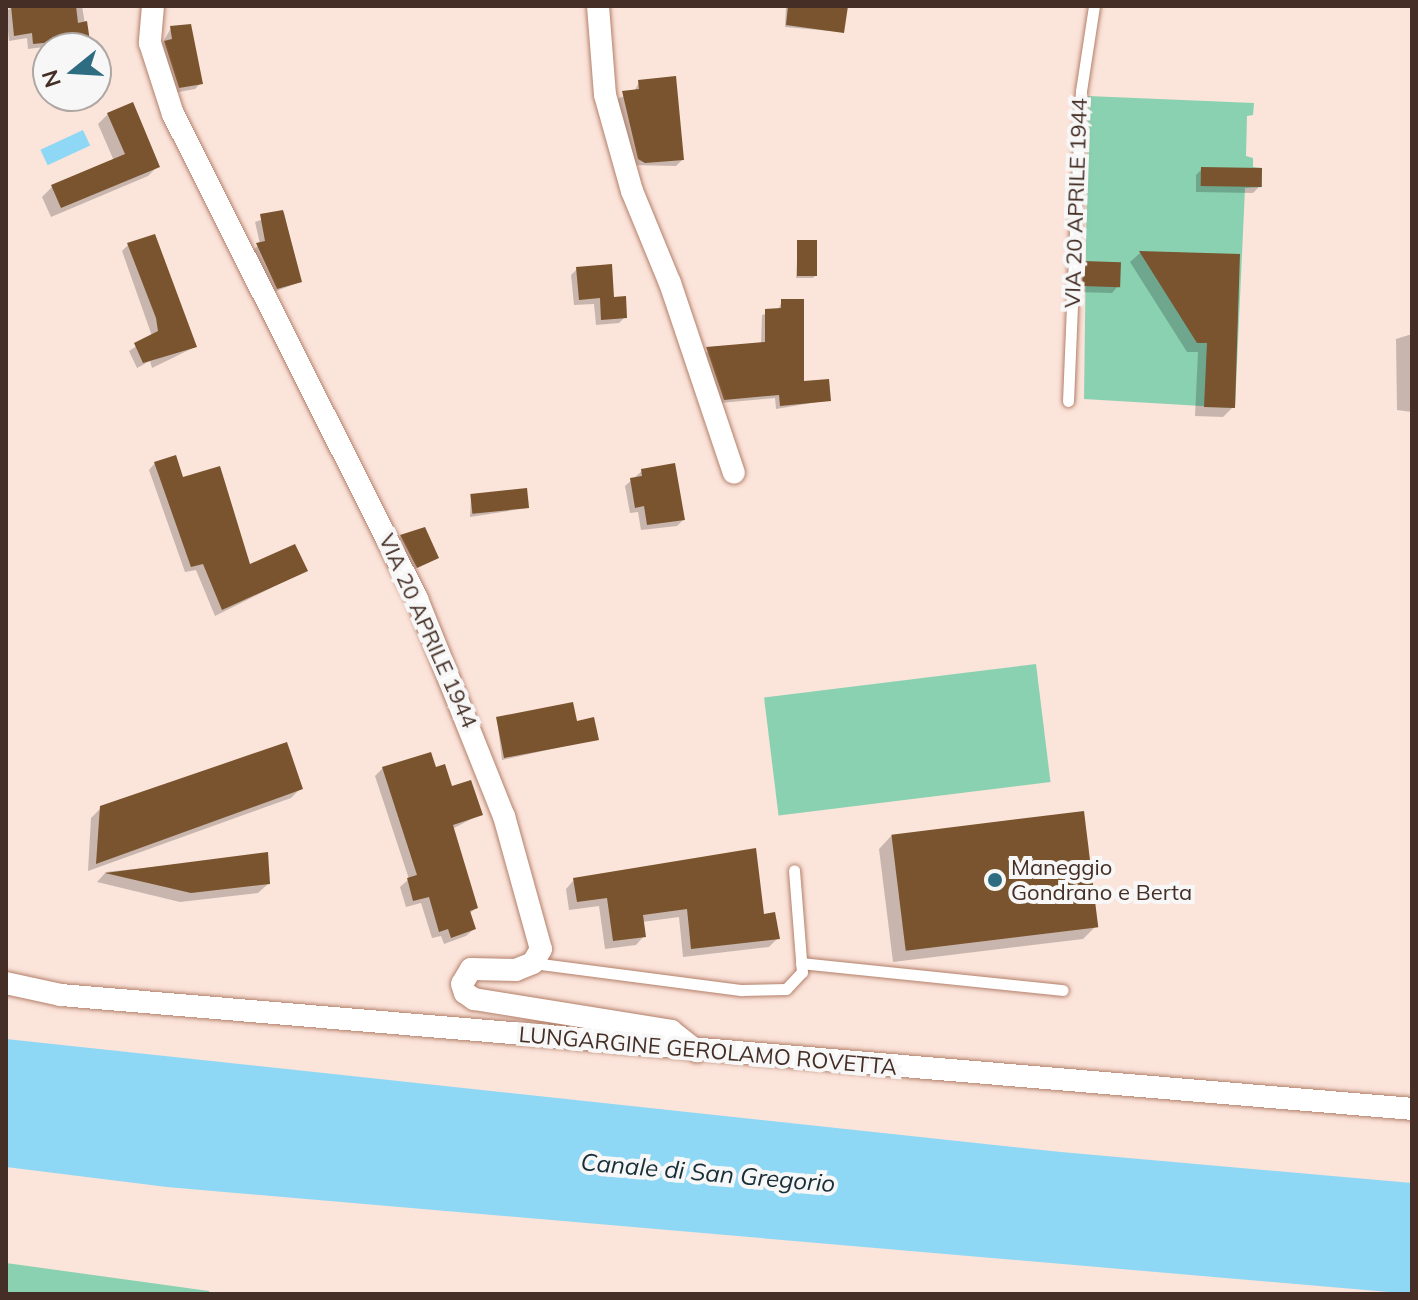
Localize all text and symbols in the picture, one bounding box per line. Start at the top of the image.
north arrow [32,32,112,112]
text: N [35,67,67,91]
street label: VIA 20 APRILE 1944 [1059,98,1093,308]
street label: VIA 20 APRILE 1944 [373,530,483,732]
place label: Maneggio Gondrano e Berta [1011,854,1192,906]
marker: Maneggio Gondrano e Berta [986,871,1004,889]
street label: LUNGARGINE GEROLAMO ROVETTA [518,1021,898,1081]
water label: Canale di San Gregorio [580,1148,836,1198]

